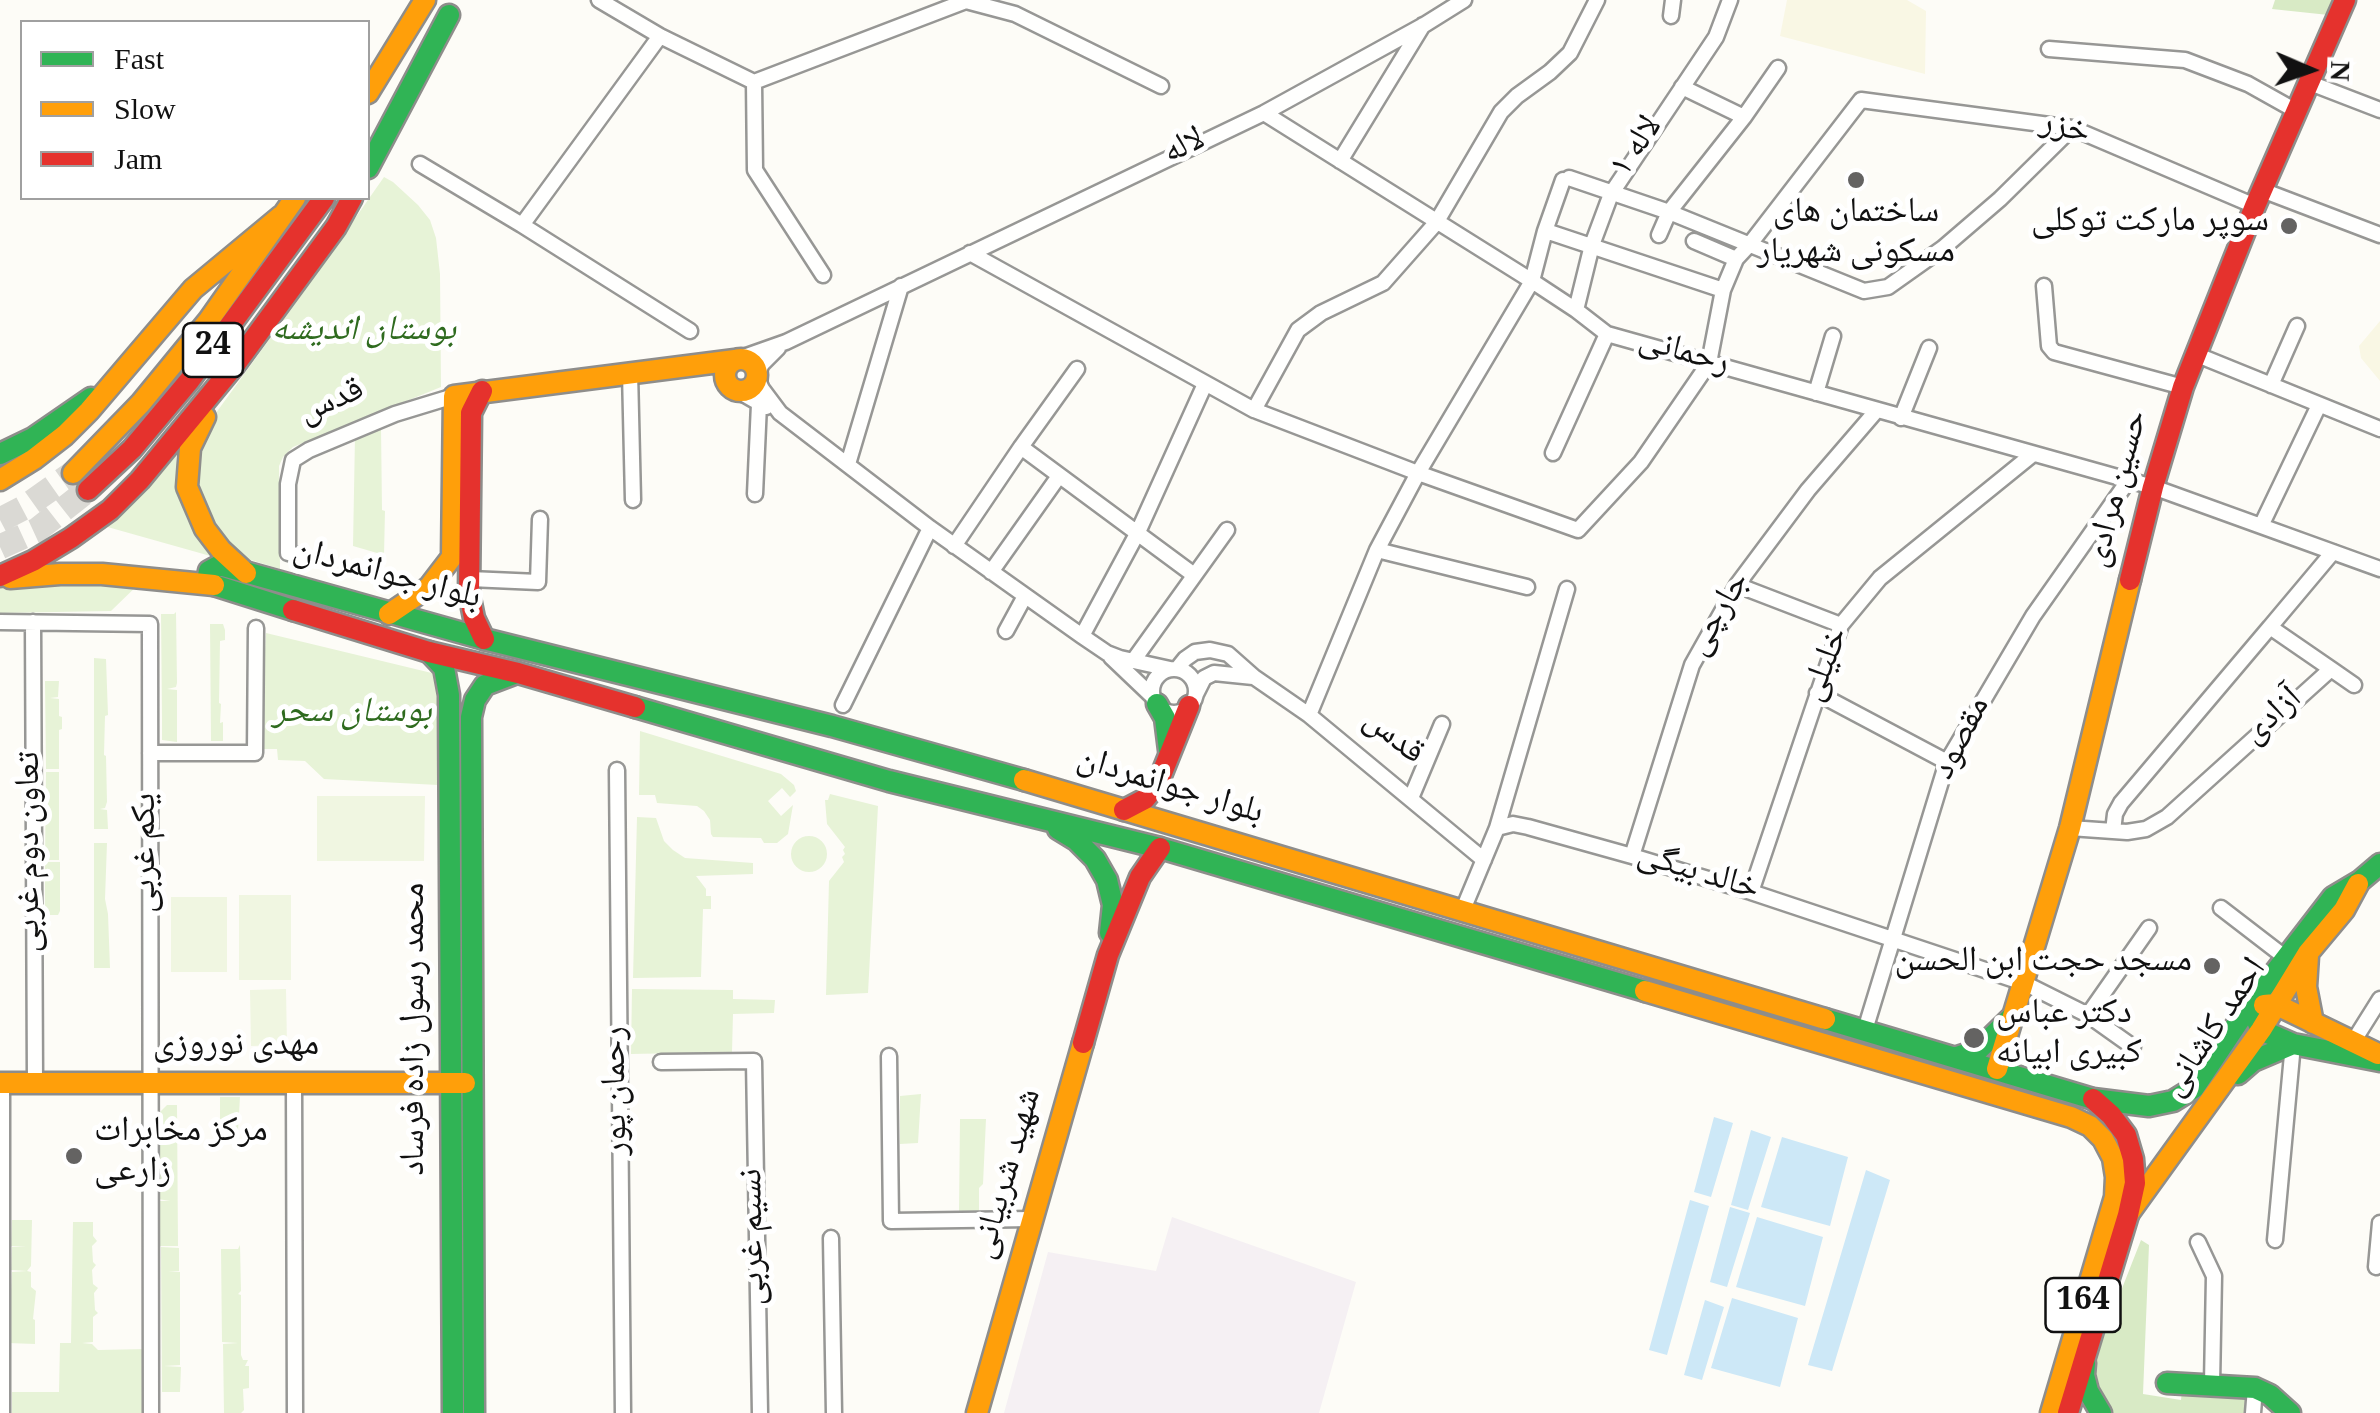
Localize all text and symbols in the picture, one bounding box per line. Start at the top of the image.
legend [20,20,370,200]
north arrow [2260,20,2360,120]
text: Fast [114,42,164,75]
text: N [2325,60,2356,82]
text: Slow [114,92,176,125]
street label: خزر [2035,106,2093,158]
street label: لاله ۱ [1604,110,1676,188]
street label: لاله [1158,122,1214,178]
text: Jam [114,142,162,175]
marker: ساختمان های مسکونی شهریار [1845,169,1867,191]
place label: ساختمان های مسکونی شهریار [1757,196,1955,278]
place label: سوپر مارکت توکلی [2031,205,2269,247]
marker: سوپر مارکت توکلی [2278,215,2300,237]
park label: بوستان اندیشه [272,314,456,356]
road number: 24 [183,323,243,377]
street label: رحمانی [1633,323,1733,389]
street label: قدس [294,373,372,437]
street label: حسین مرادی [2080,407,2162,573]
street label: بلوار جوانمردان [288,533,484,623]
street label: جارچی [1681,566,1763,666]
street label: خلیلی [1795,623,1863,709]
street label: آزادی [2236,681,2314,757]
street label: مقصود [1926,691,2004,789]
park label: بوستان سحر [272,696,432,738]
street label: قدس [1352,703,1430,777]
street label: بلوار جوانمردان [1071,742,1267,838]
street label: تعاون دوم غربی [13,751,55,953]
street label: یکم غربی [129,793,171,913]
street label: خالد بیگی [1631,838,1763,914]
street label: محمد رسول زاده فرساد [398,882,440,1176]
place label: مسجد حجت ابن الحسن [1894,945,2192,987]
street label: احمد کاشانی [2156,953,2280,1107]
marker: مسجد حجت ابن الحسن [2201,955,2223,977]
place label: دکتر عباس کبیری ابیانه [1996,997,2142,1079]
marker: دکتر عباس کبیری ابیانه [1961,1025,1987,1051]
street label: رحمان پور [598,1026,642,1156]
street label: مهدی نوروزی [153,1029,319,1071]
street label: شهید شربیانی [967,1085,1055,1265]
place label: مرکز مخابرات زارعی [94,1115,268,1197]
marker: مرکز مخابرات زارعی [63,1145,85,1167]
street label: نسیم غربی [735,1168,779,1306]
road number: 164 [2046,1278,2120,1332]

